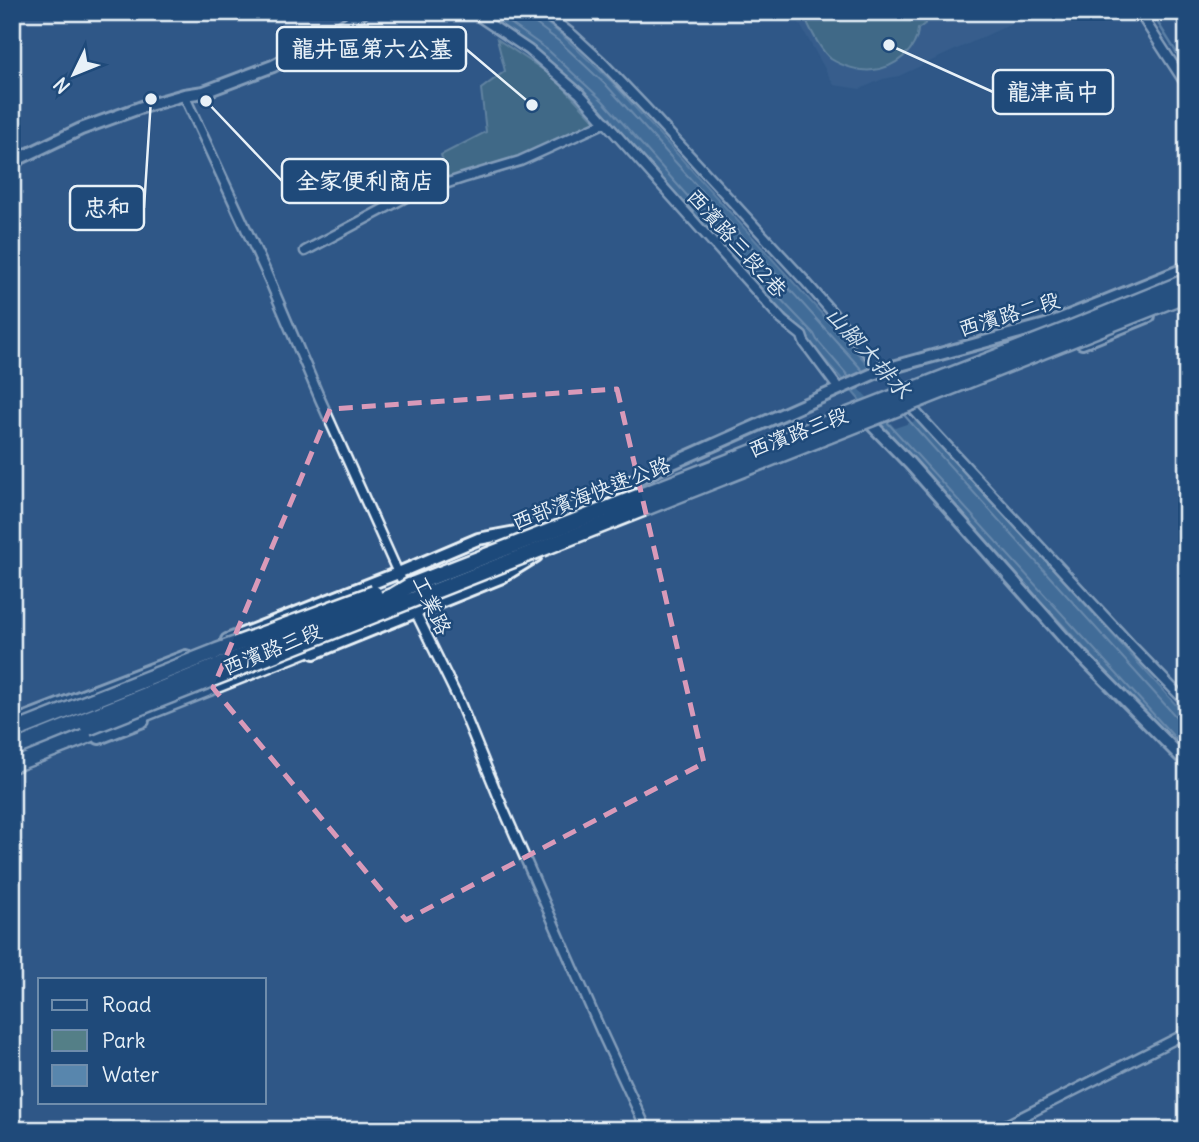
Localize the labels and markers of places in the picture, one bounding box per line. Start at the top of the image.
callout: 龍井區第六公墓 [277,27,466,71]
callout: 龍津高中 [993,70,1113,114]
callout: 全家便利商店 [282,159,448,203]
callout: 忠和 [70,186,144,230]

